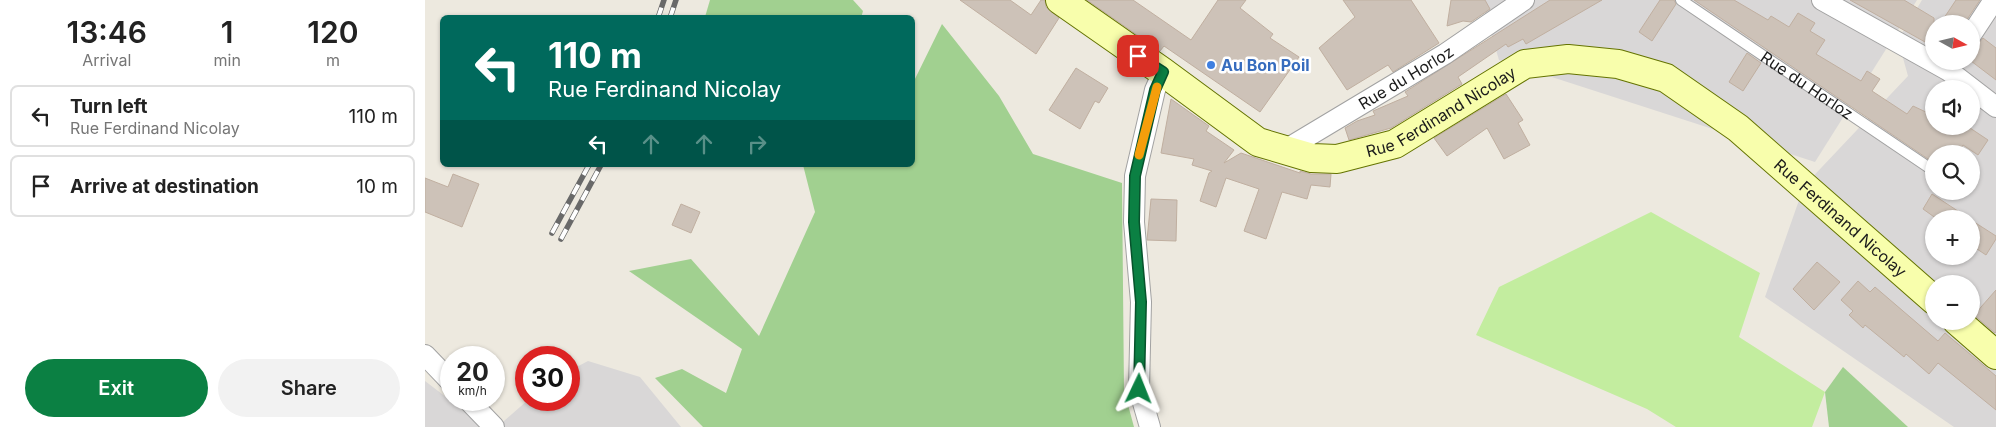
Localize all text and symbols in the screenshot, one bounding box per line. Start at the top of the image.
text: 13:46 [66,14,147,50]
text: 1 [221,14,234,50]
text: 120 [307,14,358,50]
north arrow [1925,15,1980,70]
map controls [1925,15,1980,330]
text: 110 m [548,34,642,76]
icon: left [465,35,530,100]
pin [1117,35,1159,77]
street label: Rue du Horloz [1355,41,1457,114]
icon: arrive [1124,42,1152,70]
street label: Rue du Horloz [1757,47,1857,123]
text: Arrival [82,50,131,70]
text: min [213,50,241,70]
text: m [326,50,340,70]
place label: Au Bon Poil [1221,55,1310,75]
marker: Au Bon Poil [1205,59,1217,71]
street label: Rue Ferdinand Nicolay [1364,62,1519,161]
text: Rue Ferdinand Nicolay [548,76,781,102]
button: sound [1925,80,1980,135]
text: Turn left [70,95,148,118]
icon: left [27,102,55,130]
text: 110 m [349,105,398,128]
text: Rue Ferdinand Nicolay [70,118,240,138]
icon: left [584,130,612,158]
icon: ahead [637,130,665,158]
icon: ahead [690,130,718,158]
icon: right [743,130,771,158]
button: search [1925,145,1980,200]
street label: Rue Ferdinand Nicolay [1770,154,1911,281]
icon: arrive [27,172,55,200]
text: Arrive at destination [70,175,259,198]
text: 10 m [356,175,398,198]
button: + [1925,210,1980,265]
button: − [1925,275,1980,330]
speed limit sign: 30 [515,346,580,411]
text: 20 [456,357,489,387]
button: Exit [25,359,208,417]
button: Share [218,359,400,417]
position arrow [1112,362,1164,414]
text: km/h [458,383,487,398]

